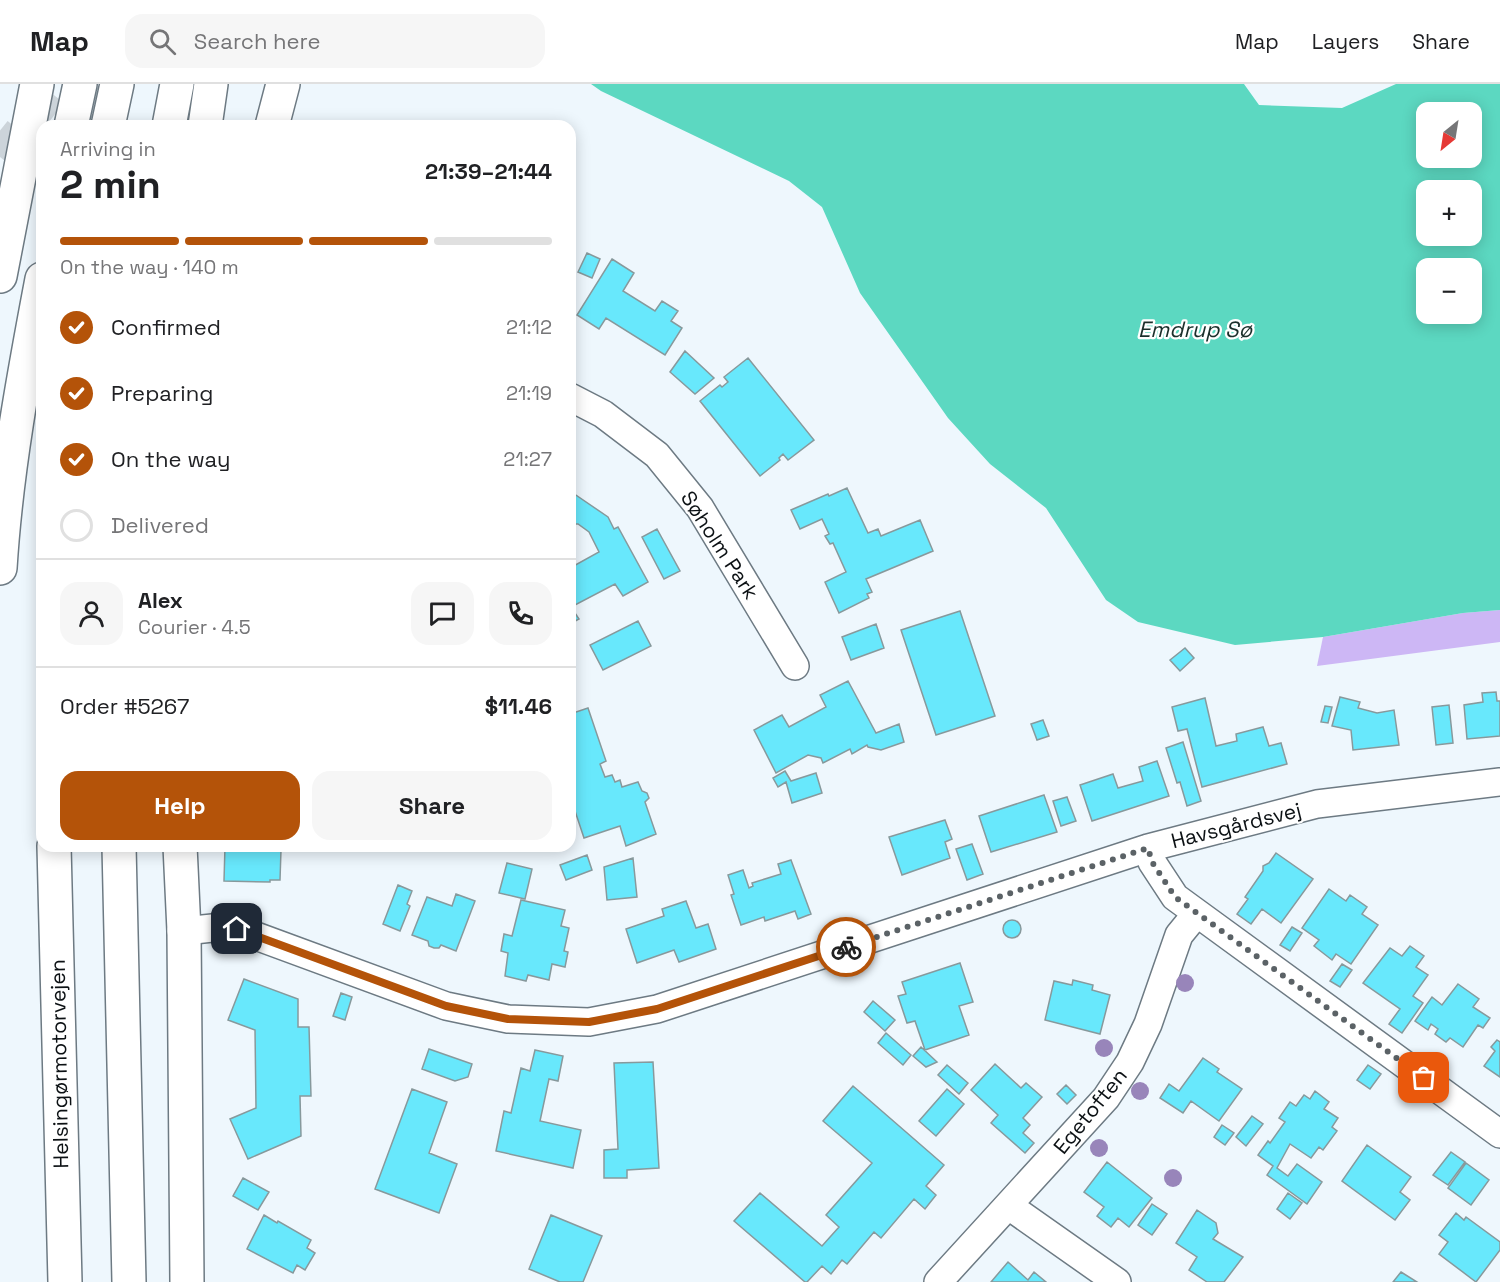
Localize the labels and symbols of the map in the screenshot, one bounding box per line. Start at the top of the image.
north arrow [1416,102,1482,168]
water label: Emdrup Sø [1138,315,1253,343]
street label: Søholm Park [675,486,765,604]
street label: Havsgårdsvej [1168,796,1304,854]
pin [211,903,262,954]
courier [816,917,876,977]
street label: Helsingørmotorvejen [44,959,74,1169]
pin [1398,1052,1449,1103]
street label: Egetoften [1047,1063,1133,1159]

